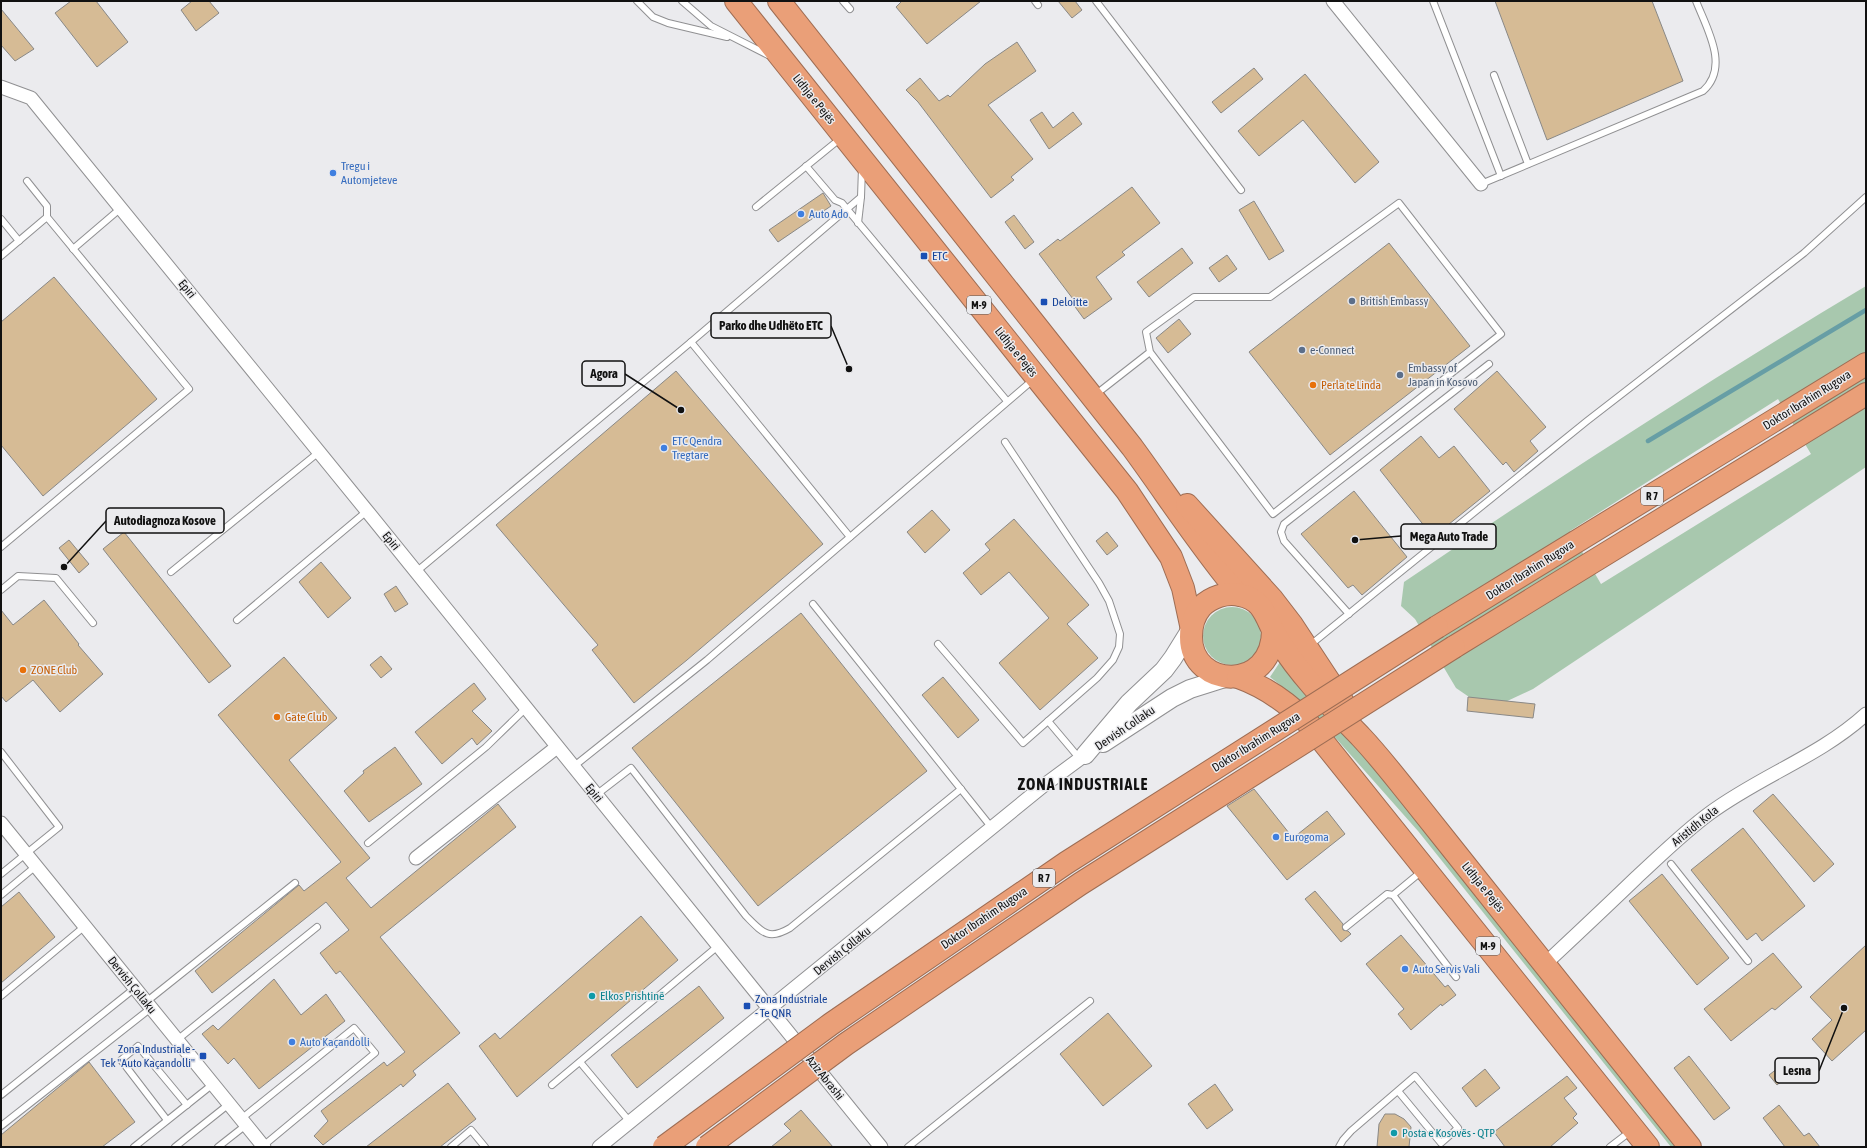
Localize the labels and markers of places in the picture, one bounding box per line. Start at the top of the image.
place label: Tregu i Automjeteve [341,159,397,187]
marker: Tregu i Automjeteve [328,168,338,178]
place label: Auto Ado [809,207,849,221]
marker: Auto Ado [796,209,806,219]
place label: ETC [932,249,948,263]
marker: ETC [919,251,929,261]
place label: British Embassy [1360,294,1428,308]
place label: Deloitte [1052,295,1088,309]
marker: British Embassy [1347,296,1357,306]
marker: Deloitte [1039,297,1049,307]
callout: Parko dhe Udhëto ETC [711,313,831,338]
place label: e-Connect [1310,343,1355,357]
marker: e-Connect [1297,345,1307,355]
callout: Agora [582,361,625,386]
place label: Embassy of Japan in Kosovo [1408,361,1478,389]
marker: Embassy of Japan in Kosovo [1395,370,1405,380]
place label: Perla te Linda [1321,378,1381,392]
marker: Perla te Linda [1308,380,1318,390]
place label: ETC Qendra Tregtare [672,434,722,462]
marker: ETC Qendra Tregtare [659,443,669,453]
callout: Autodiagnoza Kosove [106,508,224,533]
callout: Mega Auto Trade [1401,524,1496,549]
place label: ZONE Club [31,663,78,677]
marker: ZONE Club [18,665,28,675]
place label: Gate Club [285,710,328,724]
marker: Gate Club [272,712,282,722]
place label: Eurogoma [1284,830,1329,844]
marker: Eurogoma [1271,832,1281,842]
place label: Auto Servis Vali [1413,962,1480,976]
marker: Auto Servis Vali [1400,964,1410,974]
place label: Elkos Prishtinë [600,989,665,1003]
marker: Elkos Prishtinë [587,991,597,1001]
place label: Zona Industriale - Te QNR [755,992,828,1020]
marker: Zona Industriale - Te QNR [742,1001,752,1011]
place label: Auto Kaçandolli [300,1035,370,1049]
marker: Auto Kaçandolli [287,1037,297,1047]
place label: Zona Industriale - Tek "Auto Kaçandolli" [100,1042,195,1070]
marker: Zona Industriale - Tek "Auto Kaçandolli" [198,1051,208,1061]
callout: Lesna [1775,1058,1819,1083]
place label: Posta e Kosovës - QTP [1402,1126,1495,1140]
marker: Posta e Kosovës - QTP [1389,1128,1399,1138]

